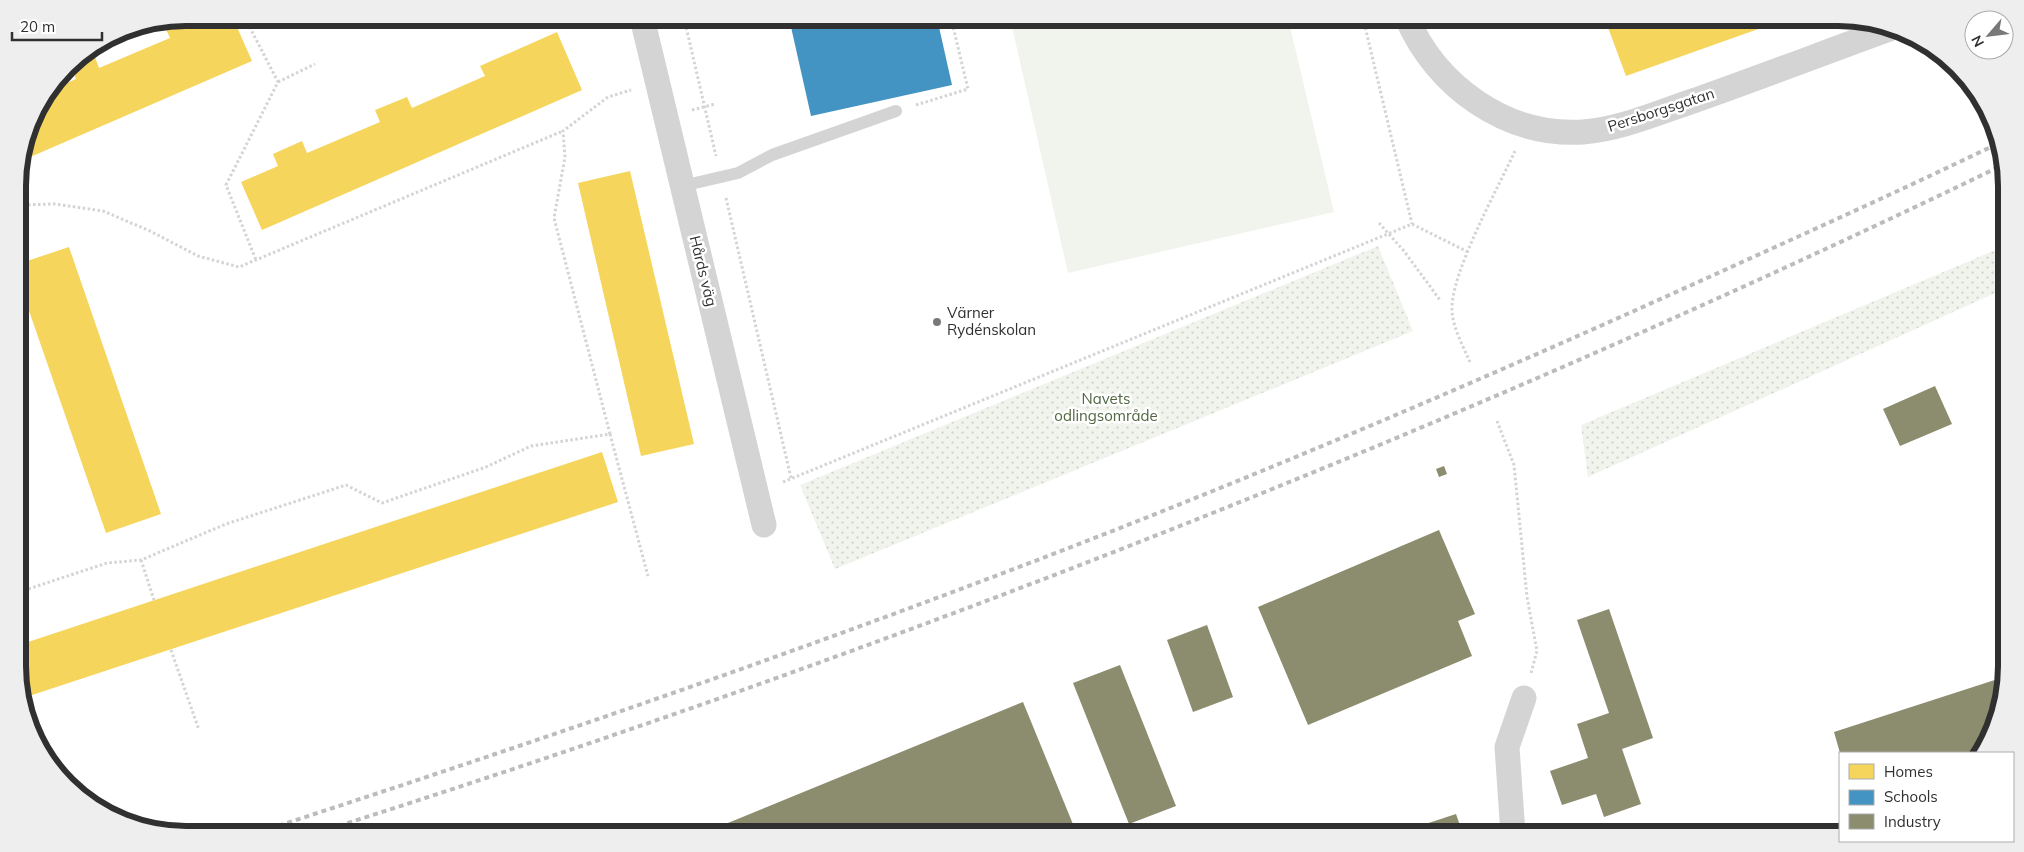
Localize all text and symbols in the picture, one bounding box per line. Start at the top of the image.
scale bar [12,10,102,42]
north arrow [1964,10,2014,60]
text: 20 m [20,17,55,36]
text: N [1967,32,1988,50]
street label: Persborgsgatan [1605,83,1717,136]
street label: Hårds väg [686,234,721,308]
place label: Värner Rydénskolan [947,303,1036,339]
marker: Värner Rydénskolan [931,316,943,328]
park label: Navets odlingsområde [1054,389,1158,425]
legend [1839,752,2014,842]
text: Homes [1884,762,1933,781]
text: Schools [1884,787,1938,806]
text: Industry [1884,812,1941,831]

